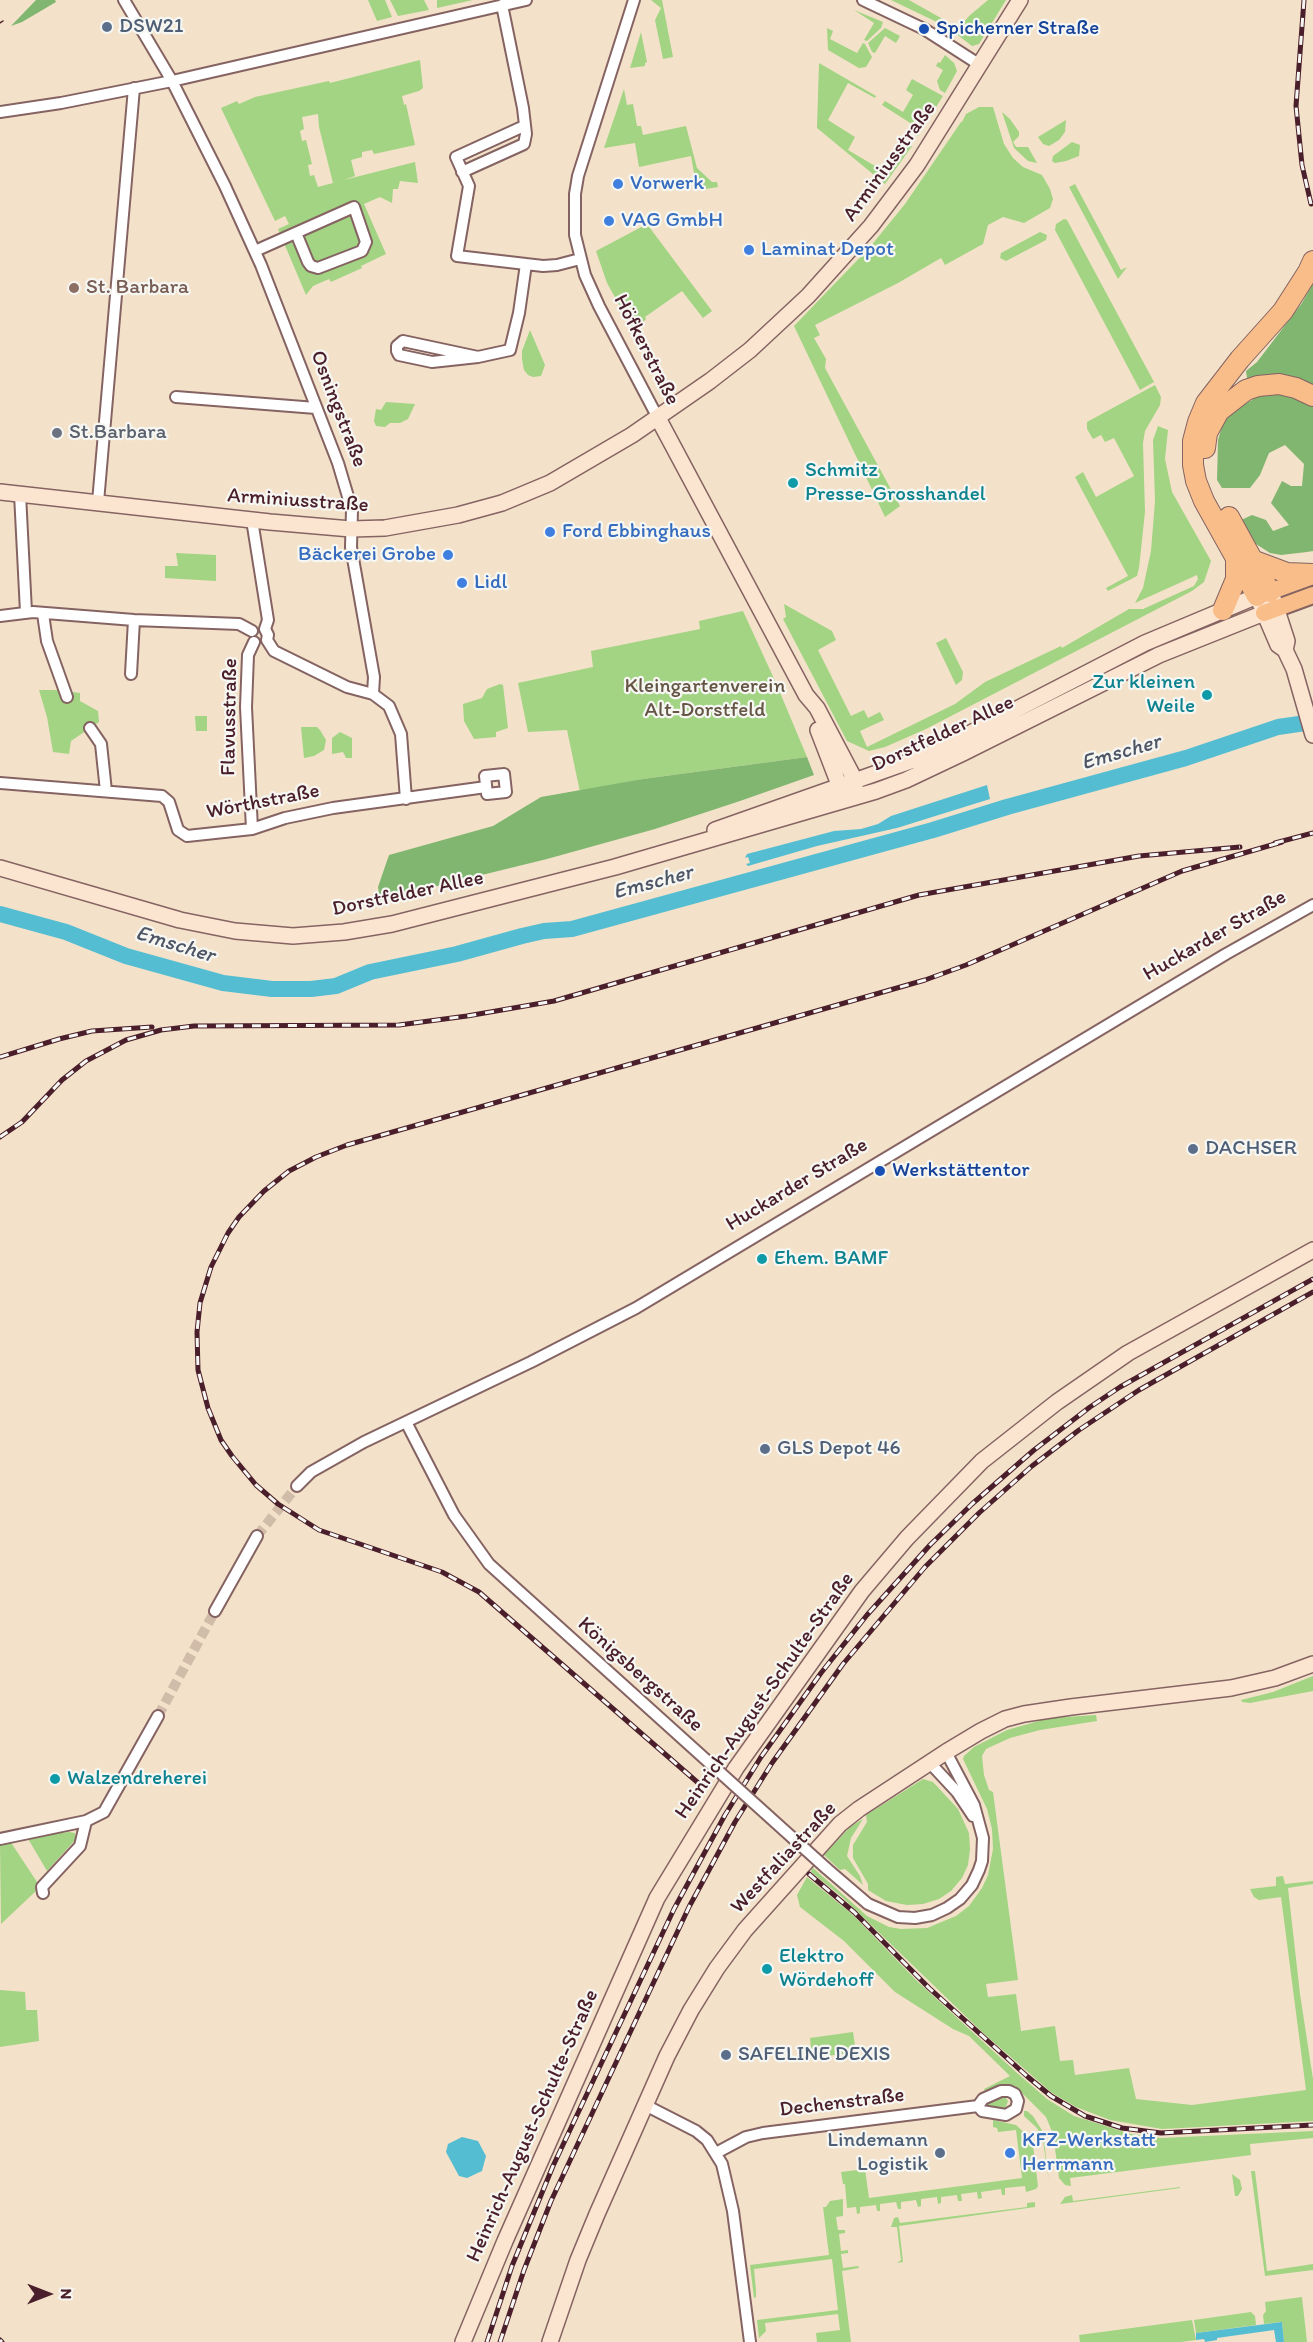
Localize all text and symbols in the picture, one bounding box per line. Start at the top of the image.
place label: DSW21 [119,14,183,40]
place label: Spicherner Straße [936,16,1099,42]
marker: DSW21 [100,20,114,34]
marker: Spicherner Straße [917,22,931,36]
street label: Arminiusstraße [838,97,942,227]
place label: Vorwerk [630,171,704,197]
marker: Vorwerk [611,177,625,191]
place label: VAG GmbH [621,208,723,234]
marker: VAG GmbH [602,214,616,228]
place label: Laminat Depot [761,237,894,263]
marker: Laminat Depot [742,243,756,257]
place label: St. Barbara [86,275,189,301]
marker: St. Barbara [67,281,81,295]
street label: Höfkerstraße [607,290,685,410]
street label: Osningstraße [304,347,372,471]
place label: St.Barbara [69,420,167,446]
marker: St.Barbara [50,426,64,440]
place label: Schmitz Presse-Grosshandel [805,458,986,508]
marker: Schmitz Presse-Grosshandel [786,476,800,490]
street label: Arminiusstraße [226,483,370,519]
place label: Ford Ebbinghaus [562,519,711,545]
marker: Ford Ebbinghaus [543,525,557,539]
place label: Bäckerei Grobe [298,542,436,568]
marker: Bäckerei Grobe [441,548,455,562]
place label: Lidl [474,570,508,596]
marker: Lidl [455,576,469,590]
street label: Flavusstraße [216,658,244,776]
place label: Zur kleinen Weile [1092,670,1195,720]
park label: Kleingartenverein Alt-Dorstfeld [625,674,785,724]
marker: Zur kleinen Weile [1200,688,1214,702]
street label: Dorstfelder Allee [868,690,1018,778]
water label: Emscher [1078,729,1164,777]
street label: Wörthstraße [204,779,322,825]
water label: Emscher [610,860,696,906]
street label: Dorstfelder Allee [330,866,486,922]
street label: Huckarder Straße [1139,885,1291,987]
water label: Emscher [132,920,218,970]
street label: Huckarder Straße [721,1133,873,1237]
place label: DACHSER [1205,1136,1297,1162]
marker: DACHSER [1186,1142,1200,1156]
place label: Werkstättentor [892,1158,1030,1184]
marker: Werkstättentor [873,1164,887,1178]
place label: Ehem. BAMF [774,1246,888,1272]
marker: Ehem. BAMF [755,1252,769,1266]
place label: GLS Depot 46 [777,1436,901,1462]
marker: GLS Depot 46 [758,1442,772,1456]
street label: Heinrich-August-Schulte-Straße [670,1568,860,1824]
street label: Königsbergstraße [572,1612,708,1738]
place label: Walzendreherei [67,1766,207,1792]
marker: Walzendreherei [48,1772,62,1786]
street label: Westfaliastraße [726,1797,842,1919]
place label: Elektro Wördehoff [779,1944,874,1994]
marker: Elektro Wördehoff [760,1962,774,1976]
street label: Heinrich-August-Schulte-Straße [461,1986,605,2266]
place label: SAFELINE DEXIS [738,2042,890,2068]
marker: SAFELINE DEXIS [719,2048,733,2062]
street label: Dechenstraße [778,2083,906,2123]
place label: Lindemann Logistik [827,2128,928,2178]
place label: KFZ-Werkstatt Herrmann [1022,2128,1156,2178]
marker: Lindemann Logistik [933,2146,947,2160]
marker: KFZ-Werkstatt Herrmann [1003,2146,1017,2160]
north arrow [18,2264,78,2324]
text: N [57,2289,76,2299]

